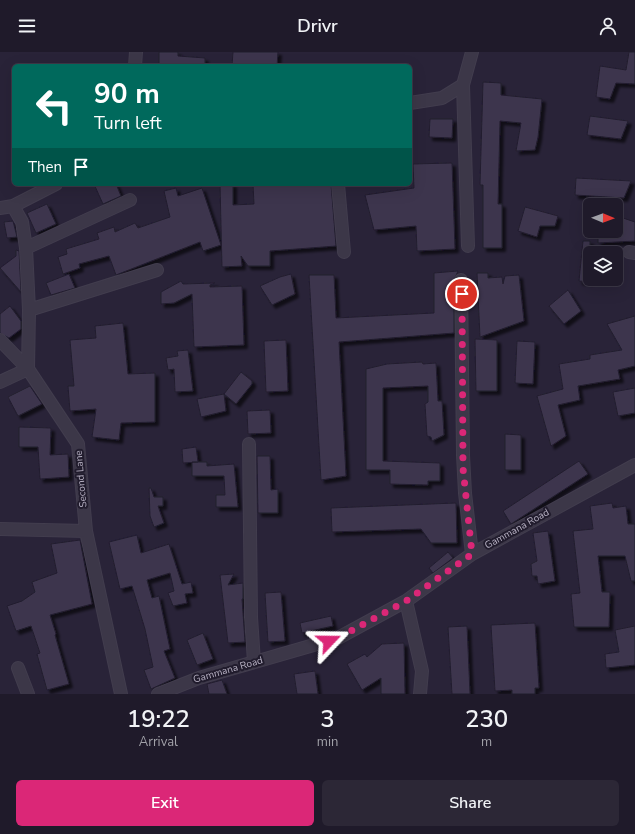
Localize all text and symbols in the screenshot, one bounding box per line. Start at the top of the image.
text: Drivr [297,14,338,38]
icon: menu [16,15,38,37]
icon: person [597,15,619,37]
text: 90 m [94,75,160,113]
icon: left [28,80,80,132]
text: Turn left [94,111,162,135]
icon: arrive [70,156,92,178]
text: Then [28,157,62,177]
north arrow [583,198,623,238]
map controls [583,198,623,286]
button: layers [583,246,623,286]
pin [445,277,479,311]
icon: arrive [451,283,473,305]
street label: Second Lane [72,450,90,508]
street label: Gammana Road [482,505,552,553]
position arrow [308,620,350,662]
street label: Gammana Road [192,653,265,687]
text: 19:22 [127,703,190,735]
text: 3 [320,703,335,735]
text: 230 [465,703,508,735]
text: Arrival [139,733,178,751]
text: min [317,733,338,751]
text: m [481,733,492,751]
button: Exit [16,780,314,826]
button: Share [322,780,619,826]

